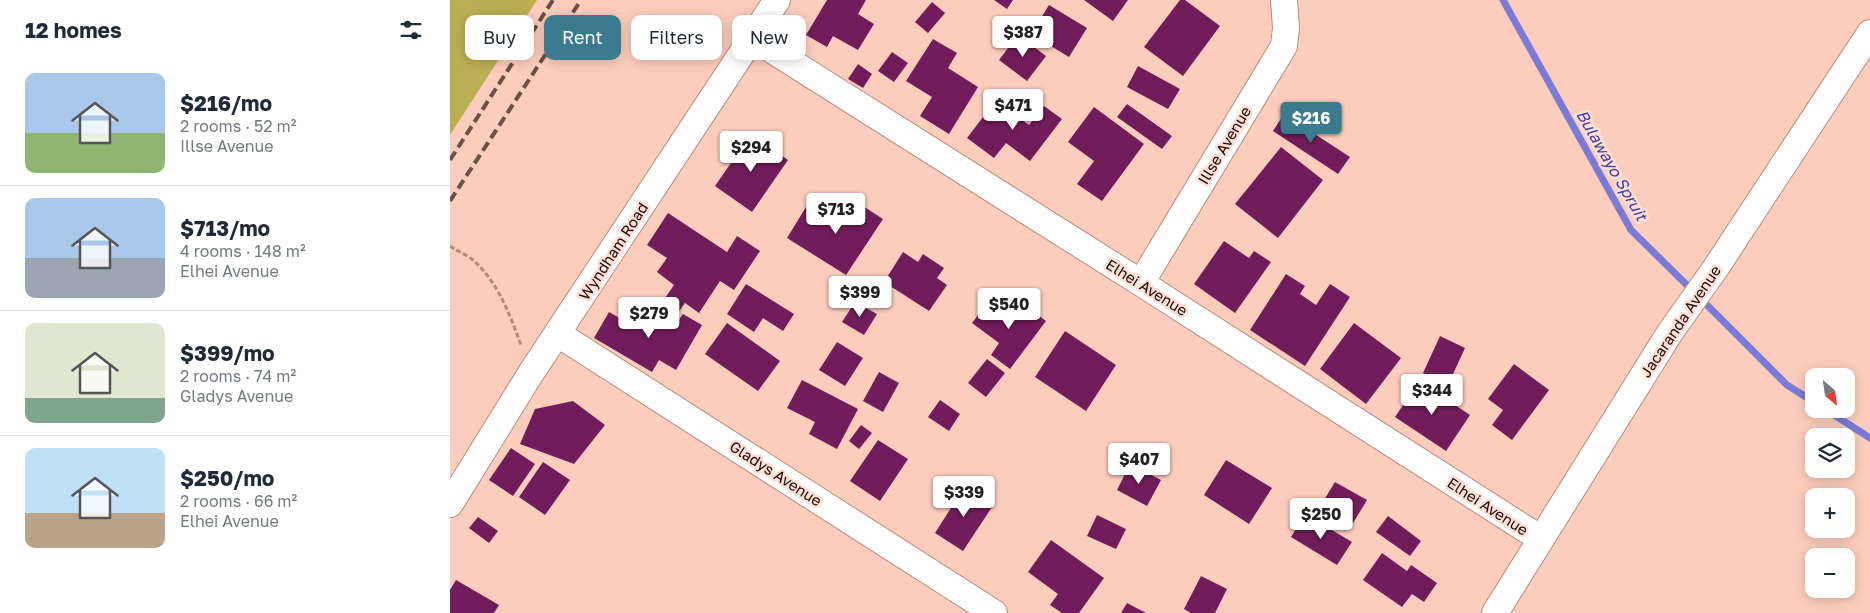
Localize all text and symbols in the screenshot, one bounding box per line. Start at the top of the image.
chip: Buy [465,15,534,60]
chip: Rent [544,15,621,60]
chip: Filters [631,15,722,60]
chip: New [732,15,806,60]
pin: $387 [993,15,1053,58]
icon: filters [397,16,425,44]
text: 12 homes [25,17,122,43]
text: $387 [1003,22,1043,42]
pin: $471 [983,88,1043,131]
text: $216/mo [180,90,272,116]
icon: home [65,93,125,153]
text: $471 [994,95,1032,115]
pin: $216 [1281,102,1341,144]
street label: Illse Avenue [1194,103,1254,187]
water label: Bulawayo Spruit [1572,106,1653,225]
text: $216 [1292,108,1330,128]
text: 2 rooms · 52 m² [180,116,296,136]
pin: $294 [721,130,781,173]
text: Illse Avenue [180,136,274,156]
text: $294 [731,137,771,157]
pin: $713 [806,192,866,235]
street label: Wyndham Road [575,199,651,303]
text: $713 [817,199,855,219]
text: $713/mo [180,215,270,241]
icon: home [65,218,125,278]
text: 4 rooms · 148 m² [180,241,306,261]
street label: Elhei Avenue [1103,255,1191,319]
text: Elhei Avenue [180,261,279,281]
street label: Jacaranda Avenue [1636,261,1724,380]
pin: $399 [830,276,890,318]
text: $399 [840,282,880,302]
pin: $540 [979,288,1039,330]
text: $540 [989,294,1029,314]
pin: $279 [619,296,679,339]
text: $279 [629,303,669,323]
text: $399/mo [180,340,275,366]
icon: home [65,343,125,403]
text: 2 rooms · 74 m² [180,366,296,386]
north arrow [1805,368,1855,418]
map controls [1805,368,1855,598]
pin: $344 [1402,374,1462,416]
text: $344 [1412,380,1452,400]
text: Gladys Avenue [180,386,293,406]
button: layers [1805,428,1855,478]
street label: Gladys Avenue [727,437,826,510]
pin: $407 [1109,442,1169,485]
text: $407 [1119,449,1159,469]
text: $250/mo [180,465,274,491]
icon: home [65,468,125,528]
street label: Elhei Avenue [1444,473,1532,539]
pin: $339 [934,476,994,518]
text: $339 [944,482,984,502]
button: + [1805,488,1855,538]
text: 2 rooms · 66 m² [180,491,297,511]
pin: $250 [1291,498,1351,540]
text: $250 [1301,504,1341,524]
text: Elhei Avenue [180,511,279,531]
button: − [1805,548,1855,598]

